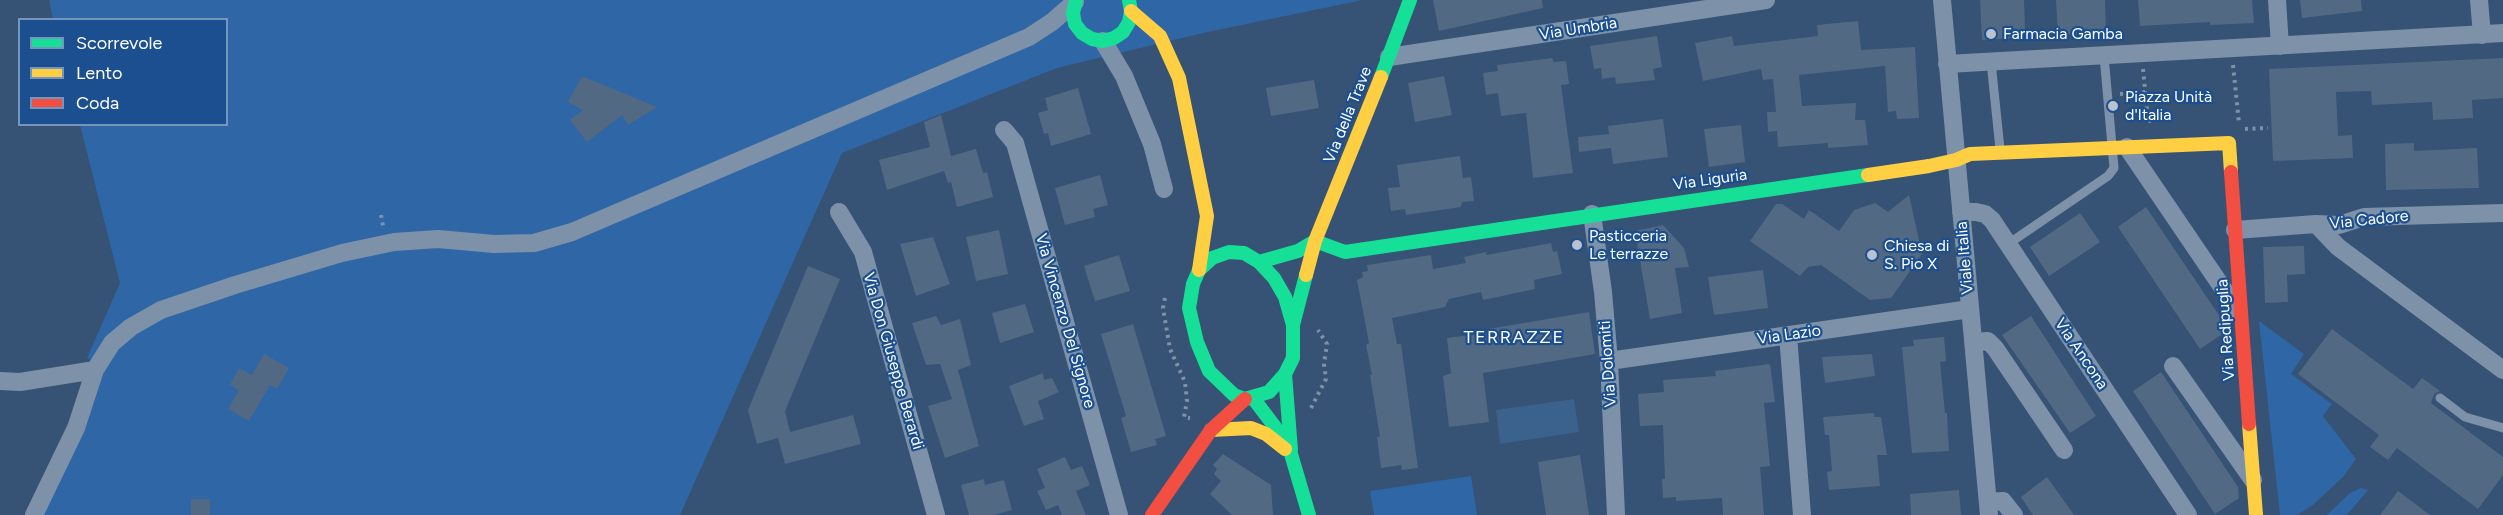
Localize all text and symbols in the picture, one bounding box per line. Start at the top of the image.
street label: Via Umbria [1538,13,1618,45]
legend [18,18,228,126]
place label: Farmacia Gamba [2003,24,2123,44]
marker: Farmacia Gamba [1984,27,1998,41]
text: Scorrevole [76,32,162,54]
text: Lento [76,62,122,84]
street label: Via della Trave [1320,64,1376,166]
place label: Piazza Unità d'Italia [2125,87,2212,125]
text: Coda [76,92,119,114]
marker: Piazza Unità d'Italia [2106,99,2120,113]
street label: Via Liguria [1672,165,1748,195]
street label: Via Cadore [2329,206,2409,234]
street label: Viale Italia [1952,221,1978,295]
place label: Pasticceria Le terrazze [1589,226,1668,264]
street label: Via Vincenzo Del Signore [1031,232,1099,410]
place label: Chiesa di S. Pio X [1884,236,1950,274]
marker: Pasticceria Le terrazze [1570,238,1584,252]
marker: Chiesa di S. Pio X [1865,248,1879,262]
street label: Via Don Giuseppe Berardi [859,270,927,452]
street label: Via Redipuglia [2213,278,2239,382]
street label: Via Ancona [2050,315,2112,393]
street label: Via Dolomiti [1595,320,1621,408]
street label: Via Lazio [1756,321,1822,349]
district label: TERRAZZE [1463,327,1565,349]

